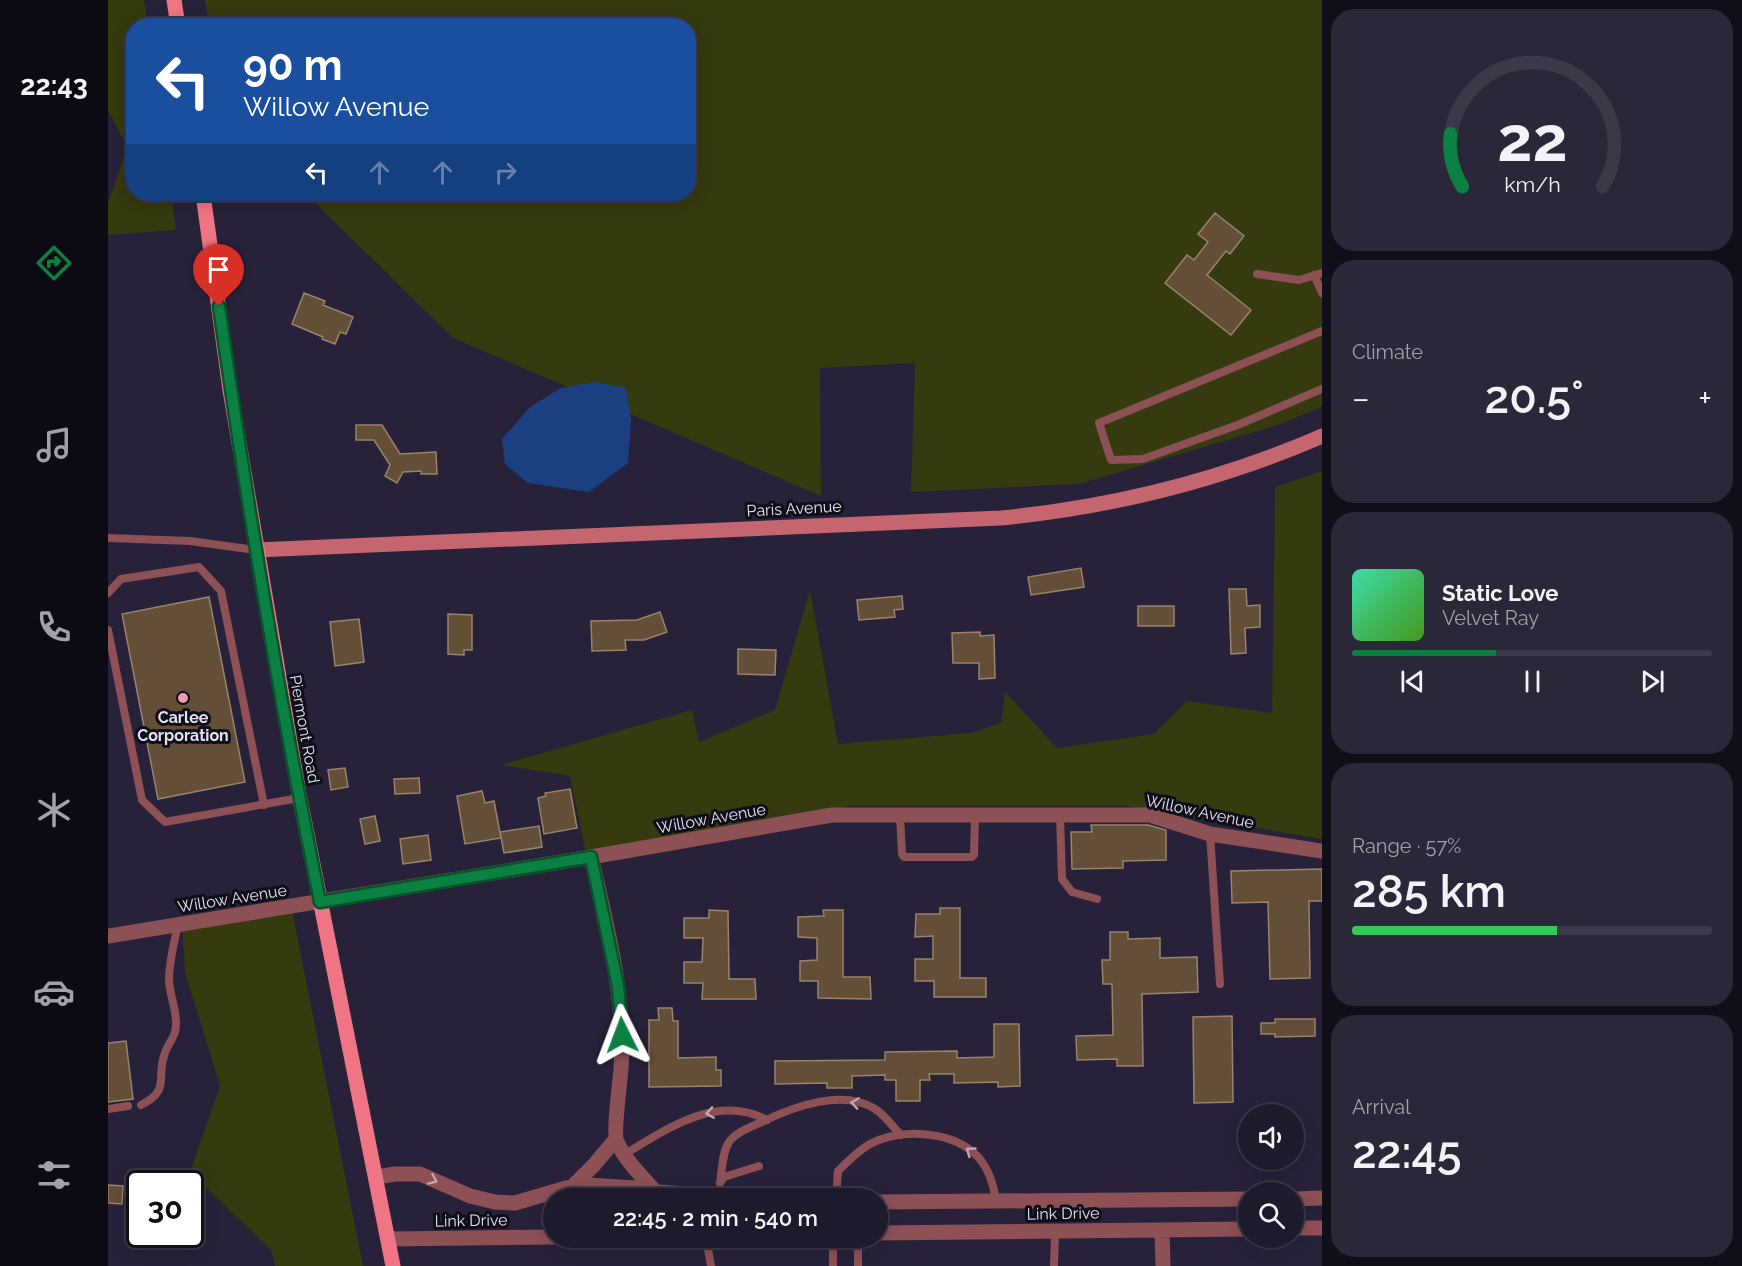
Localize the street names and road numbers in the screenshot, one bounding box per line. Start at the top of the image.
street label: Paris Avenue [746,497,842,520]
street label: Piermont Road [286,673,323,785]
street label: Willow Avenue [1144,791,1256,832]
street label: Willow Avenue [655,800,767,837]
street label: Willow Avenue [176,880,288,917]
street label: Link Drive [1026,1203,1100,1224]
street label: Link Drive [434,1210,508,1231]

